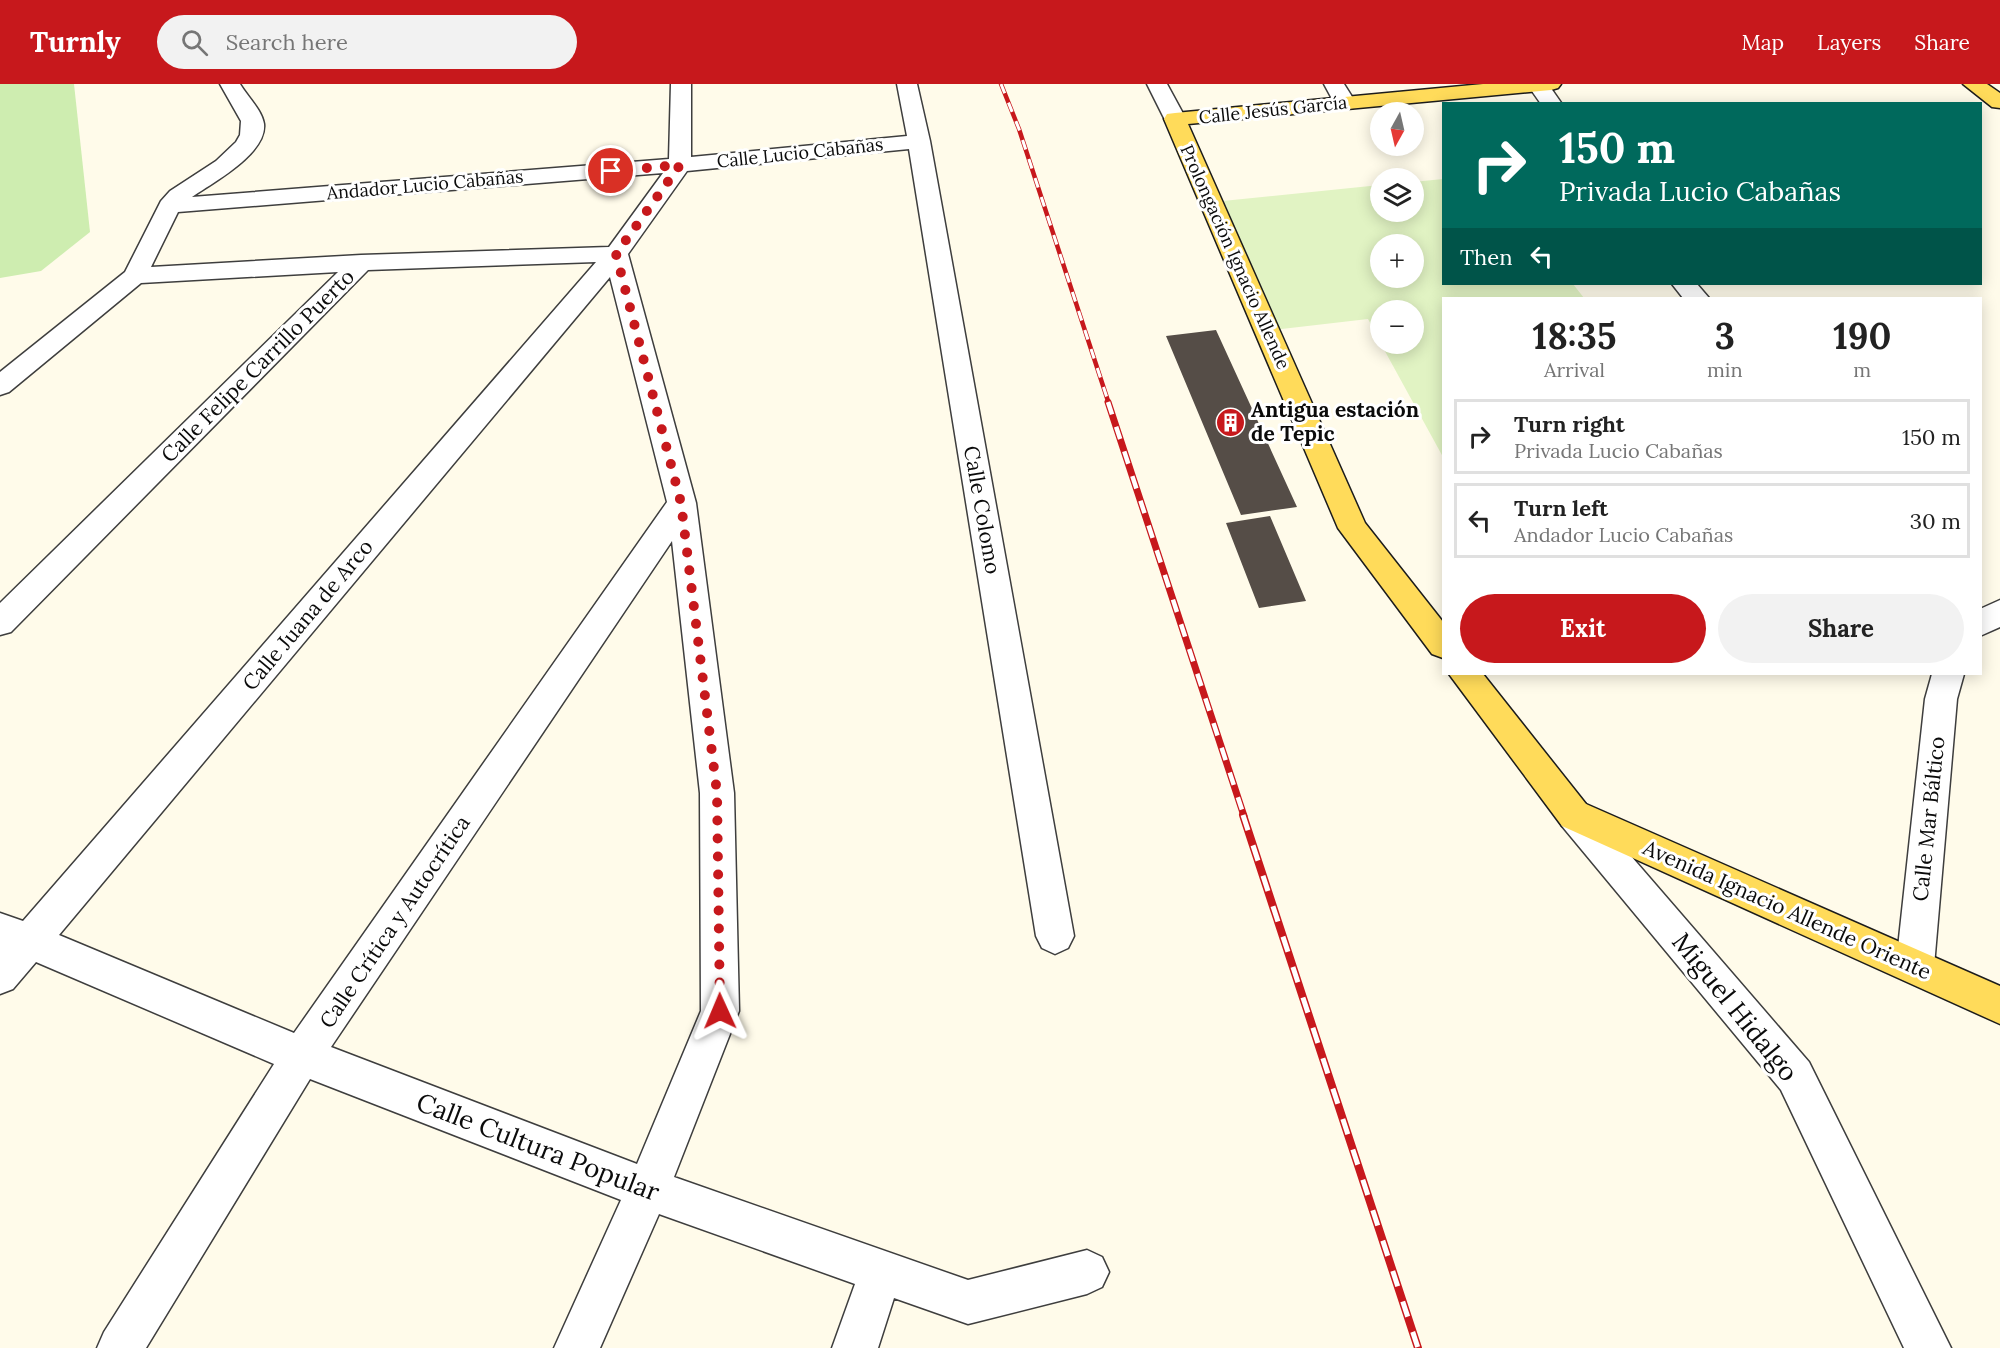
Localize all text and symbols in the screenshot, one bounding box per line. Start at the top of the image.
search box [157,15,577,69]
text: Turnly [30,24,121,60]
icon: search [178,26,211,59]
text: Search here [226,28,348,56]
text: Map [1741,29,1784,56]
text: Layers [1817,29,1881,56]
text: Share [1914,29,1970,56]
street label: Calle Jesús García [1198,90,1348,129]
north arrow [1370,102,1424,156]
map controls [1370,102,1424,354]
text: 150 m [1559,121,1675,175]
icon: right [1460,126,1538,204]
street label: Calle Lucio Cabañas [716,132,884,173]
street label: Prolongación Ignacio Allende [1175,141,1296,373]
pin [585,145,636,196]
icon: arrive [594,154,627,187]
street label: Andador Lucio Cabañas [325,164,524,205]
button: layers [1370,168,1424,222]
text: Privada Lucio Cabañas [1559,174,1841,208]
button: + [1370,234,1424,288]
icon: left [1525,240,1558,273]
text: Then [1460,243,1513,271]
street label: Calle Felipe Carrillo Puerto [155,263,360,468]
button: − [1370,300,1424,354]
text: 18:35 [1533,313,1616,359]
text: 3 [1715,313,1735,359]
text: 190 [1833,313,1891,359]
text: Arrival [1544,357,1605,382]
text: min [1707,357,1743,382]
text: m [1853,357,1871,382]
place label: Antigua estación de Tepic [1251,396,1419,447]
building icon: Antigua estación de Tepic [1214,406,1246,438]
text: Turn right [1514,410,1625,438]
icon: right [1463,420,1496,453]
text: 150 m [1902,423,1961,451]
text: Privada Lucio Cabañas [1514,438,1723,463]
street label: Calle Colomo [958,444,1007,576]
text: Turn left [1514,494,1608,522]
icon: left [1463,504,1496,537]
text: 30 m [1910,507,1961,535]
text: Andador Lucio Cabañas [1514,522,1733,547]
street label: Calle Juana de Arco [237,534,379,696]
button: Exit [1460,594,1706,663]
button: Share [1718,594,1964,663]
street label: Calle Mar Báltico [1906,735,1951,903]
street label: Calle Crítica y Autocrítica [313,810,476,1033]
street label: Avenida Ignacio Allende Oriente [1638,833,1935,985]
street label: Miguel Hidalgo [1665,926,1805,1088]
position arrow [688,979,752,1043]
street label: Calle Cultura Popular [412,1085,665,1208]

